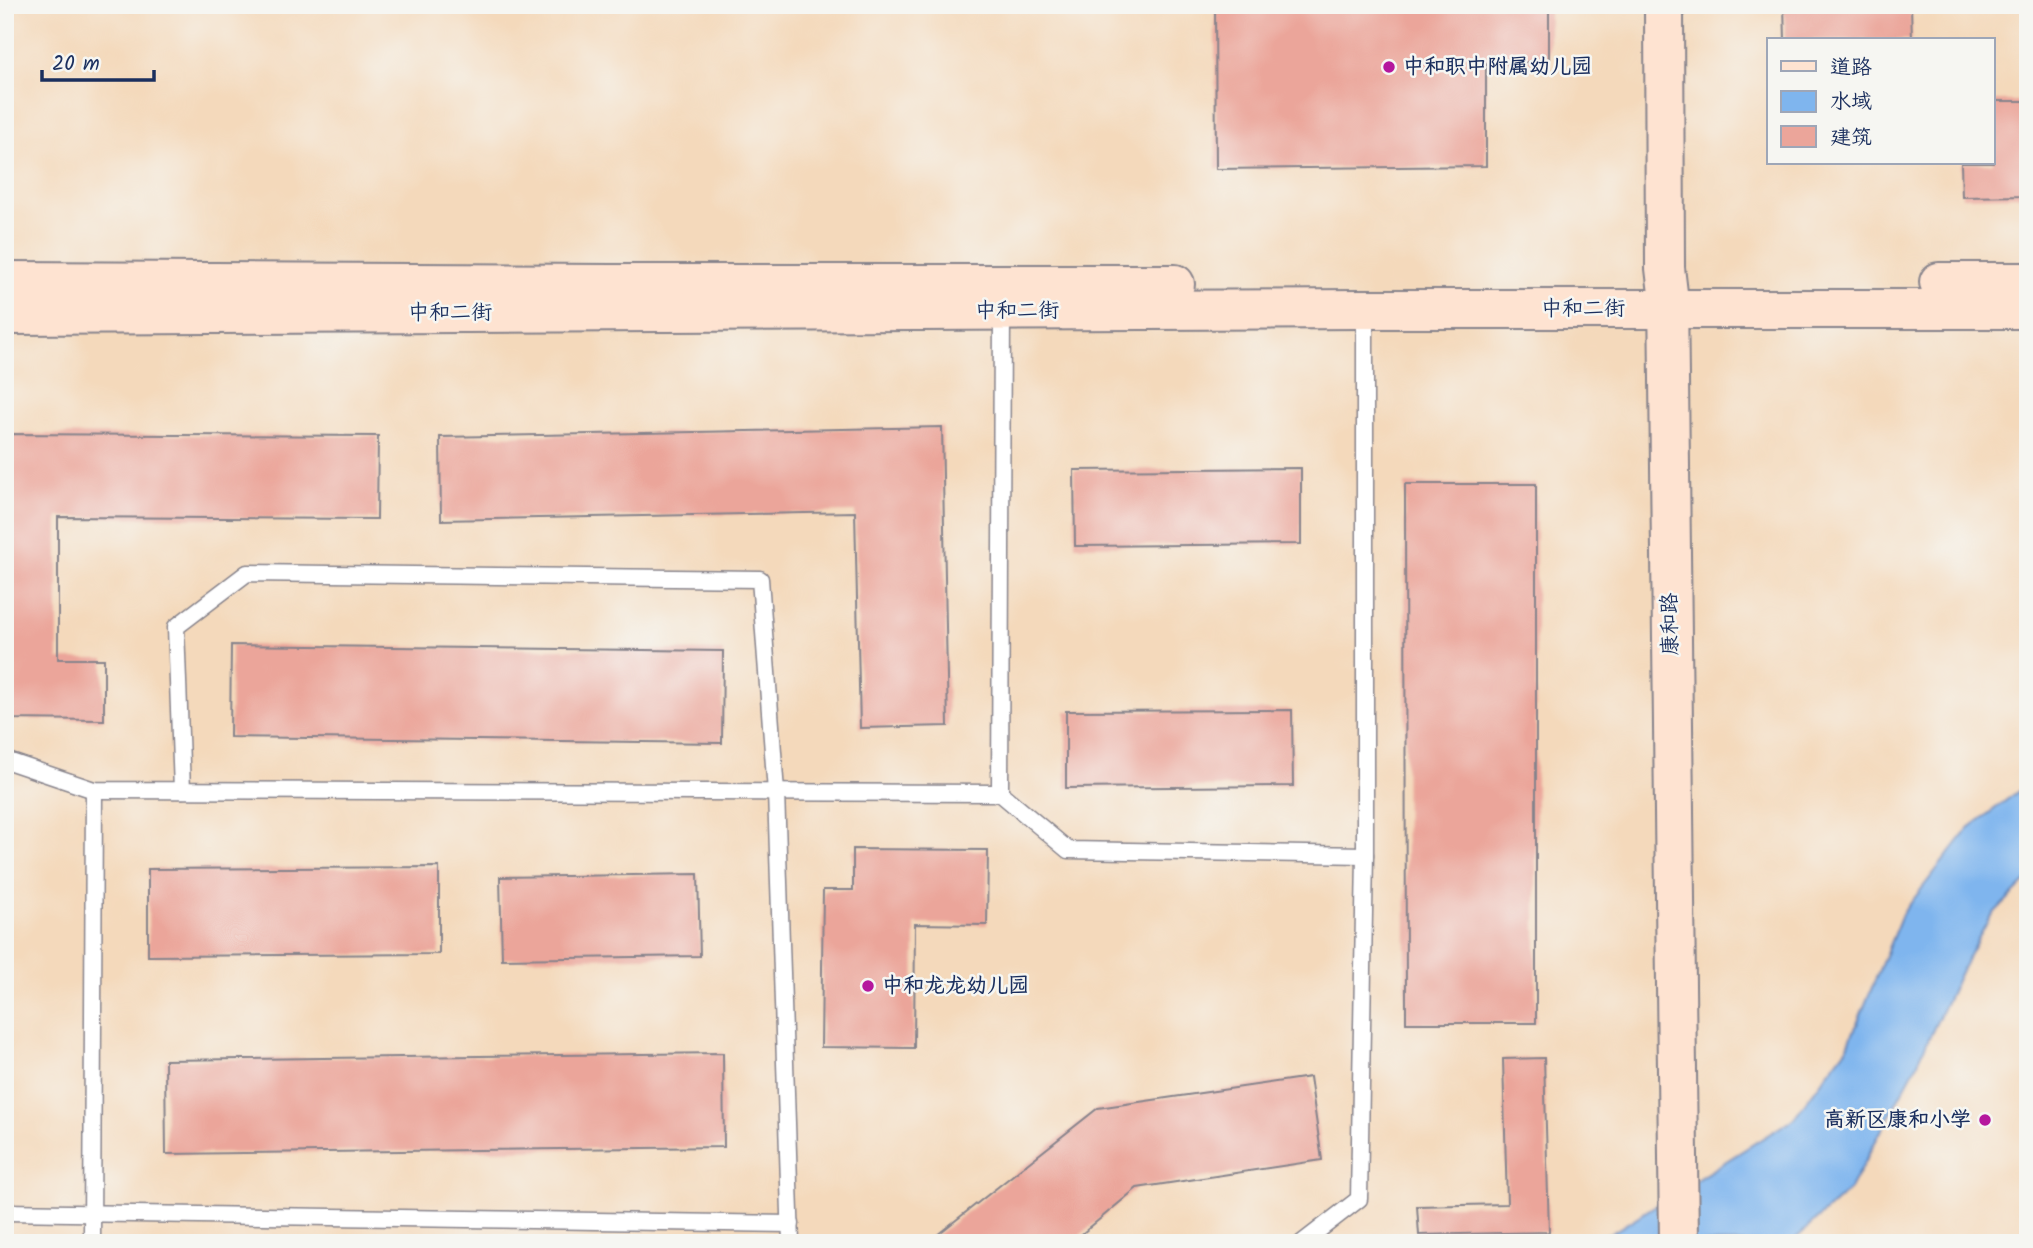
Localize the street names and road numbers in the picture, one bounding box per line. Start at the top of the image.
street label: 中和二街 [1541,293,1625,326]
street label: 中和二街 [975,295,1059,328]
street label: 中和二街 [408,297,492,330]
street label: 康和路 [1654,592,1688,656]

